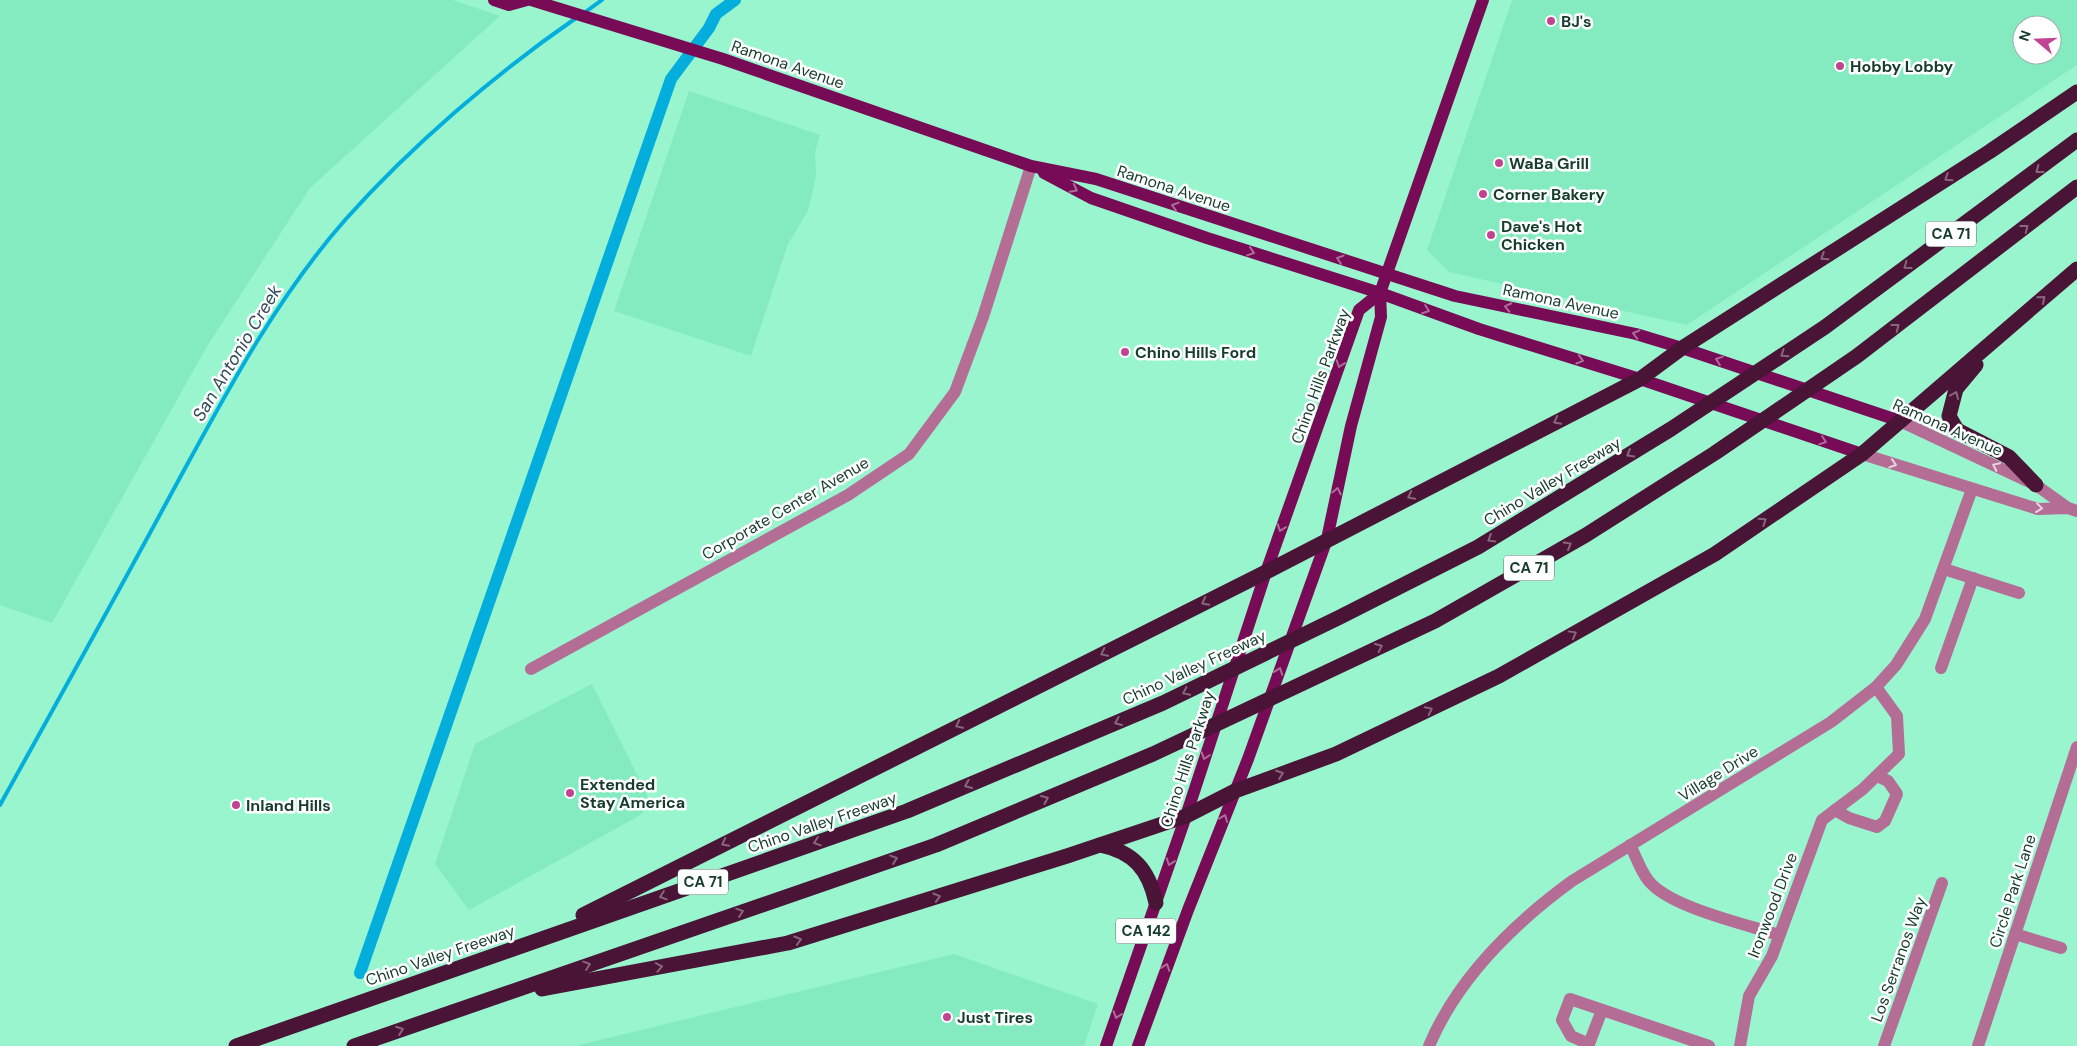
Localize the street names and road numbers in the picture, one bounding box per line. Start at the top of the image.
street label: Ramona Avenue [729,35,847,94]
street label: Ramona Avenue [1114,160,1233,217]
road number: CA 71 [1926,222,1976,246]
street label: Ramona Avenue [1501,279,1621,324]
street label: Chino Hills Parkway [1286,306,1355,447]
street label: Ramona Avenue [1890,394,2006,461]
street label: Chino Valley Freeway [1480,432,1625,531]
street label: Corporate Center Avenue [698,452,873,565]
road number: CA 71 [1504,556,1554,580]
street label: Chino Valley Freeway [1119,625,1270,710]
street label: Chino Hills Parkway [1155,688,1220,830]
street label: Village Drive [1674,741,1762,806]
street label: Chino Valley Freeway [745,787,900,858]
street label: Circle Park Lane [1984,832,2041,951]
street label: Ironwood Drive [1743,850,1802,961]
road number: CA 71 [678,870,728,894]
street label: Los Serranos Way [1866,894,1931,1025]
road number: CA 142 [1116,918,1176,944]
street label: Chino Valley Freeway [363,920,518,991]

